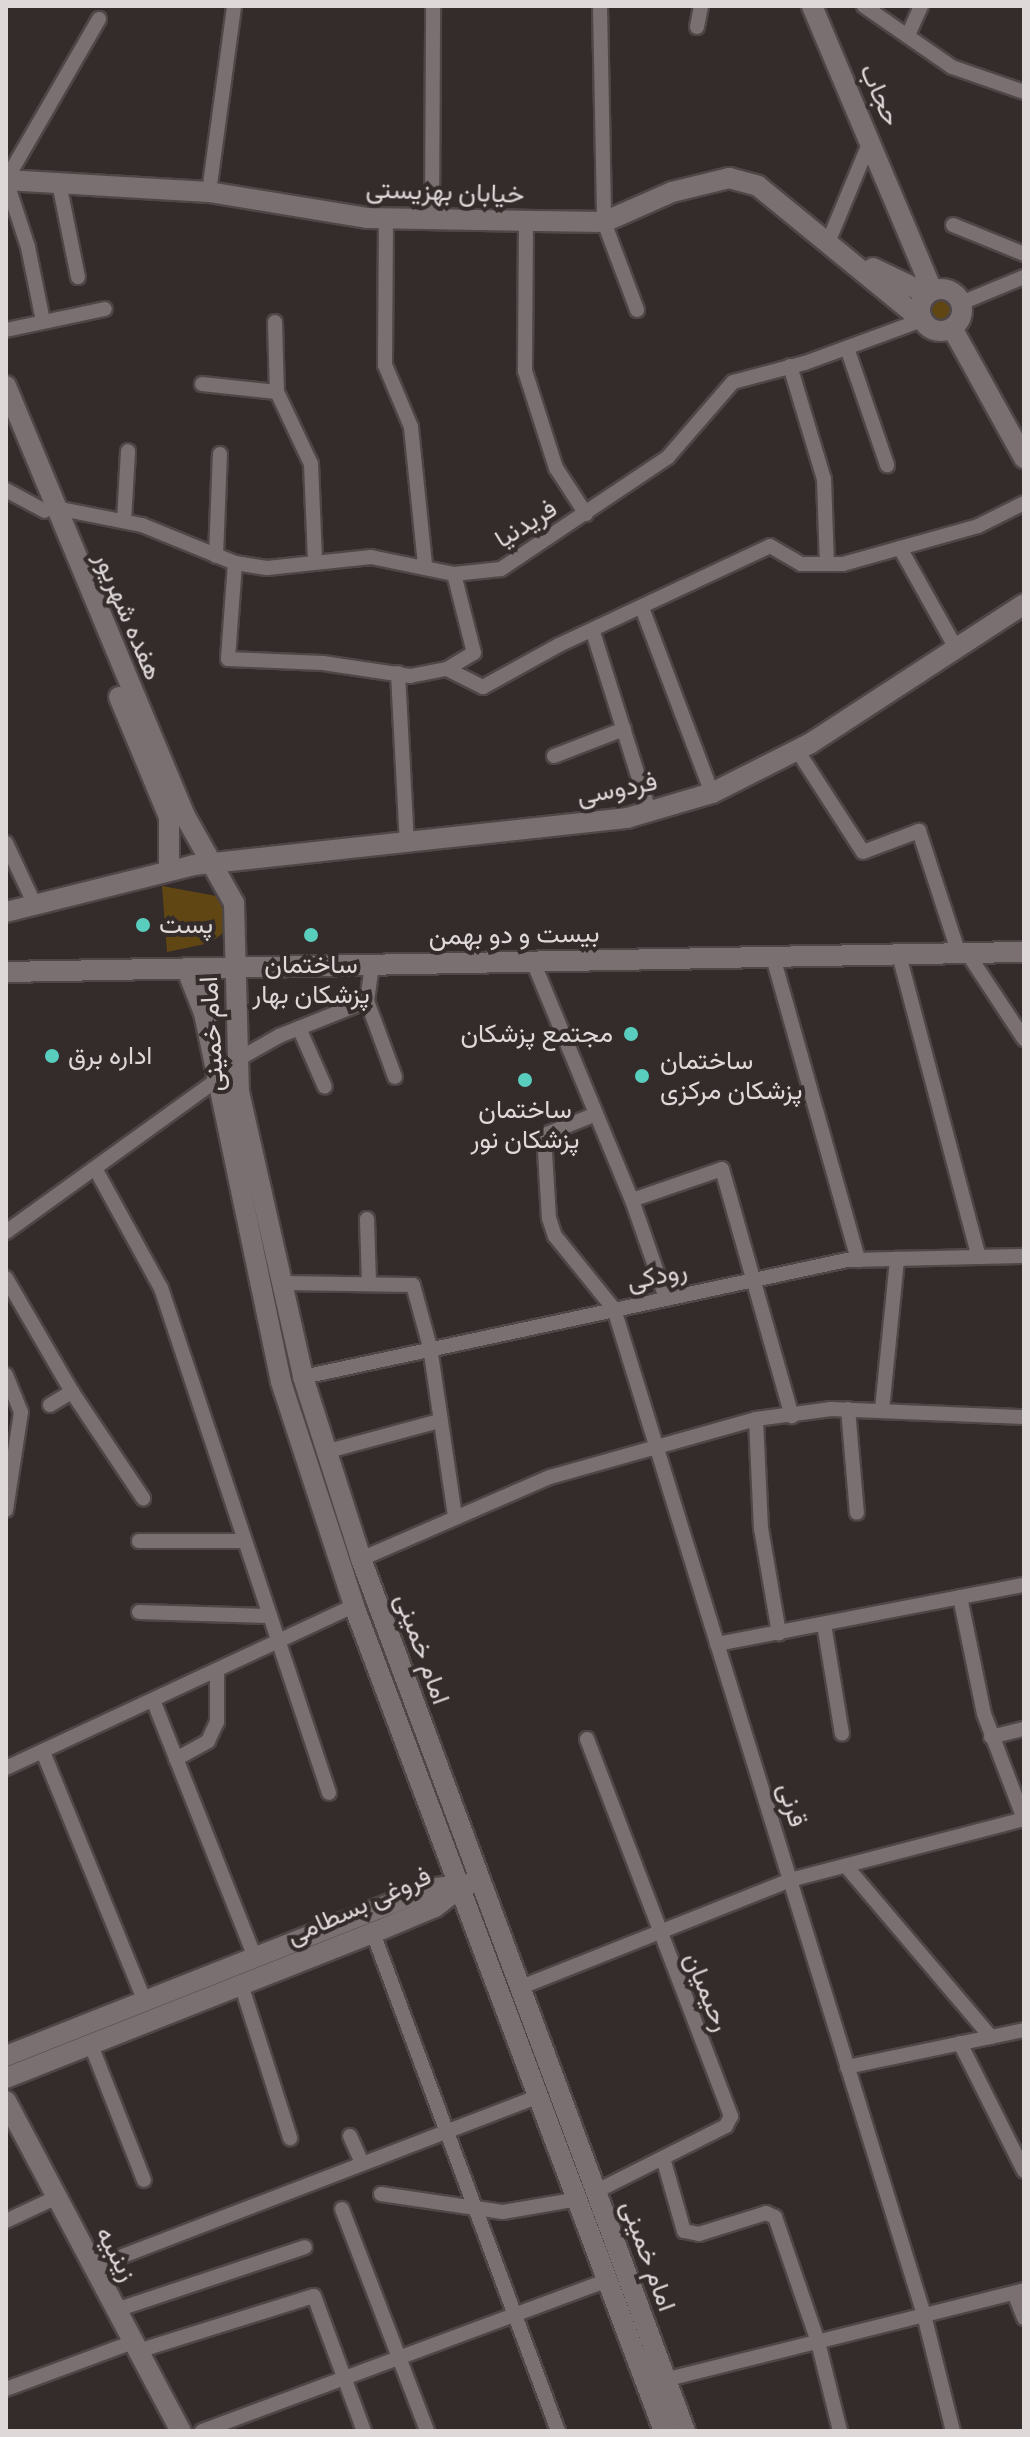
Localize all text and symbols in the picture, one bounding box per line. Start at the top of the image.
street label: حجاب [853,59,907,131]
street label: خیابان بهزیستی [365,174,525,210]
street label: فریدنیا [489,493,563,555]
street label: هفده شهریور [87,547,169,685]
street label: فردوسی [574,766,660,812]
place label: پست [159,909,213,941]
marker: پست [134,916,152,934]
street label: بیست و دو بهمن [428,918,600,952]
marker: ساختمان پزشکان بهار [300,924,322,946]
place label: ساختمان پزشکان بهار [252,949,370,1010]
street label: امام خمینی [193,976,231,1092]
place label: مجتمع پزشکان [460,1018,613,1050]
marker: مجتمع پزشکان [620,1023,642,1045]
place label: اداره برق [68,1040,152,1072]
place label: ساختمان پزشکان مرکزی [660,1045,803,1106]
marker: اداره برق [43,1047,61,1065]
marker: ساختمان پزشکان مرکزی [631,1065,653,1087]
marker: ساختمان پزشکان نور [514,1069,536,1091]
place label: ساختمان پزشکان نور [470,1094,580,1156]
street label: رودکی [624,1254,690,1298]
street label: امام خمینی [388,1589,456,1709]
street label: قرنی [771,1779,813,1831]
street label: فروغی بسطامی [282,1860,436,1952]
street label: رحیمیان [677,1948,737,2036]
street label: امام خمینی [614,2196,682,2316]
street label: زینبیه [89,2221,143,2287]

